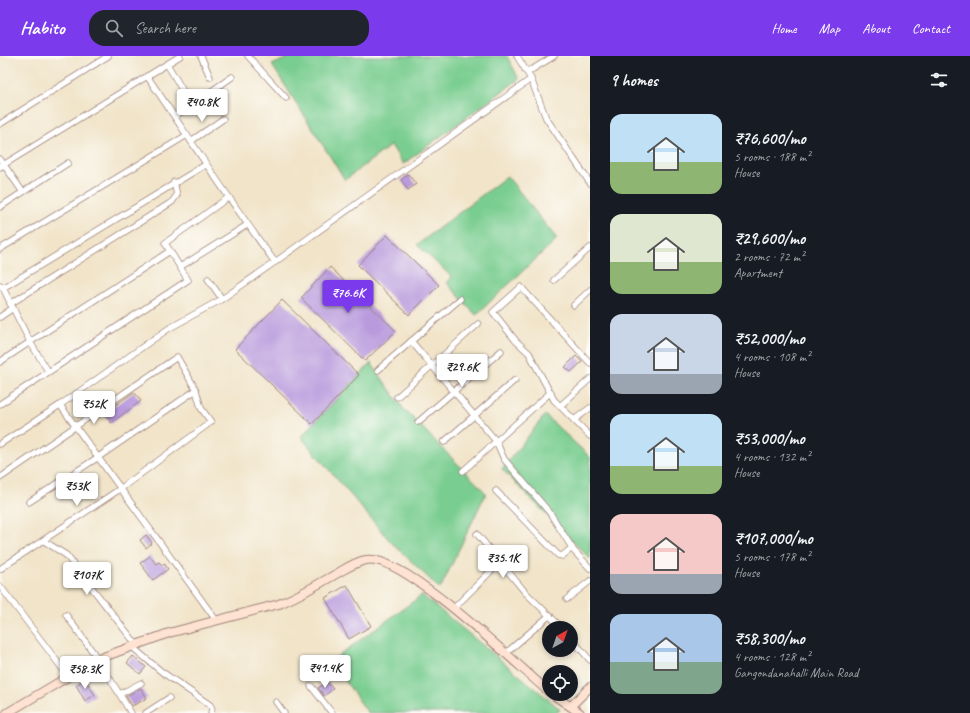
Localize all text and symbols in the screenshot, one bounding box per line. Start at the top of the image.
search box [89,10,369,46]
text: Habito [20,16,65,40]
icon: search [103,17,125,39]
text: Search here [135,19,196,38]
text: Home [771,20,797,37]
text: Map [819,20,840,37]
text: About [862,20,890,37]
text: Contact [912,20,950,37]
icon: filters [928,69,950,91]
text: 9 homes [610,70,658,91]
pin: ₹40.8K [169,89,235,123]
text: ₹40.8K [186,94,218,110]
text: ₹76,600/mo [734,128,806,149]
icon: home [642,130,690,178]
text: 5 rooms · 188 m² [734,149,810,165]
text: House [734,165,759,181]
text: ₹29,600/mo [734,228,805,249]
icon: home [642,230,690,278]
text: 2 rooms · 72 m² [734,249,804,265]
text: Apartment [734,265,782,281]
pin: ₹76.6K [315,280,381,314]
text: ₹76.6K [331,285,365,301]
text: ₹52,000/mo [734,328,805,349]
icon: home [642,330,690,378]
text: 4 rooms · 108 m² [734,349,810,365]
pin: ₹29.6K [429,354,495,388]
text: ₹29.6K [446,359,478,375]
text: House [734,365,759,381]
pin: ₹52K [70,391,118,425]
text: ₹52K [82,396,106,412]
text: ₹53,000/mo [734,428,805,449]
icon: home [642,430,690,478]
text: 4 rooms · 132 m² [734,449,810,465]
text: House [734,465,759,481]
pin: ₹53K [53,473,101,507]
text: ₹53K [65,478,89,494]
text: ₹107,000/mo [734,528,813,549]
icon: home [642,530,690,578]
pin: ₹35.1K [470,545,536,579]
text: 5 rooms · 178 m² [734,549,810,565]
text: ₹35.1K [487,550,519,566]
pin: ₹107K [59,562,115,596]
text: House [734,565,759,581]
text: ₹107K [72,567,102,583]
north arrow [542,621,578,657]
map controls [542,621,578,701]
text: ₹58,300/mo [734,628,805,649]
icon: home [642,630,690,678]
text: 4 rooms · 128 m² [734,649,810,665]
pin: ₹41.4K [292,655,358,689]
pin: ₹58.3K [52,656,118,690]
text: ₹41.4K [309,660,341,676]
text: ₹58.3K [69,661,101,677]
button: locate [542,665,578,701]
text: Gangondanahalli Main Road [734,665,858,681]

